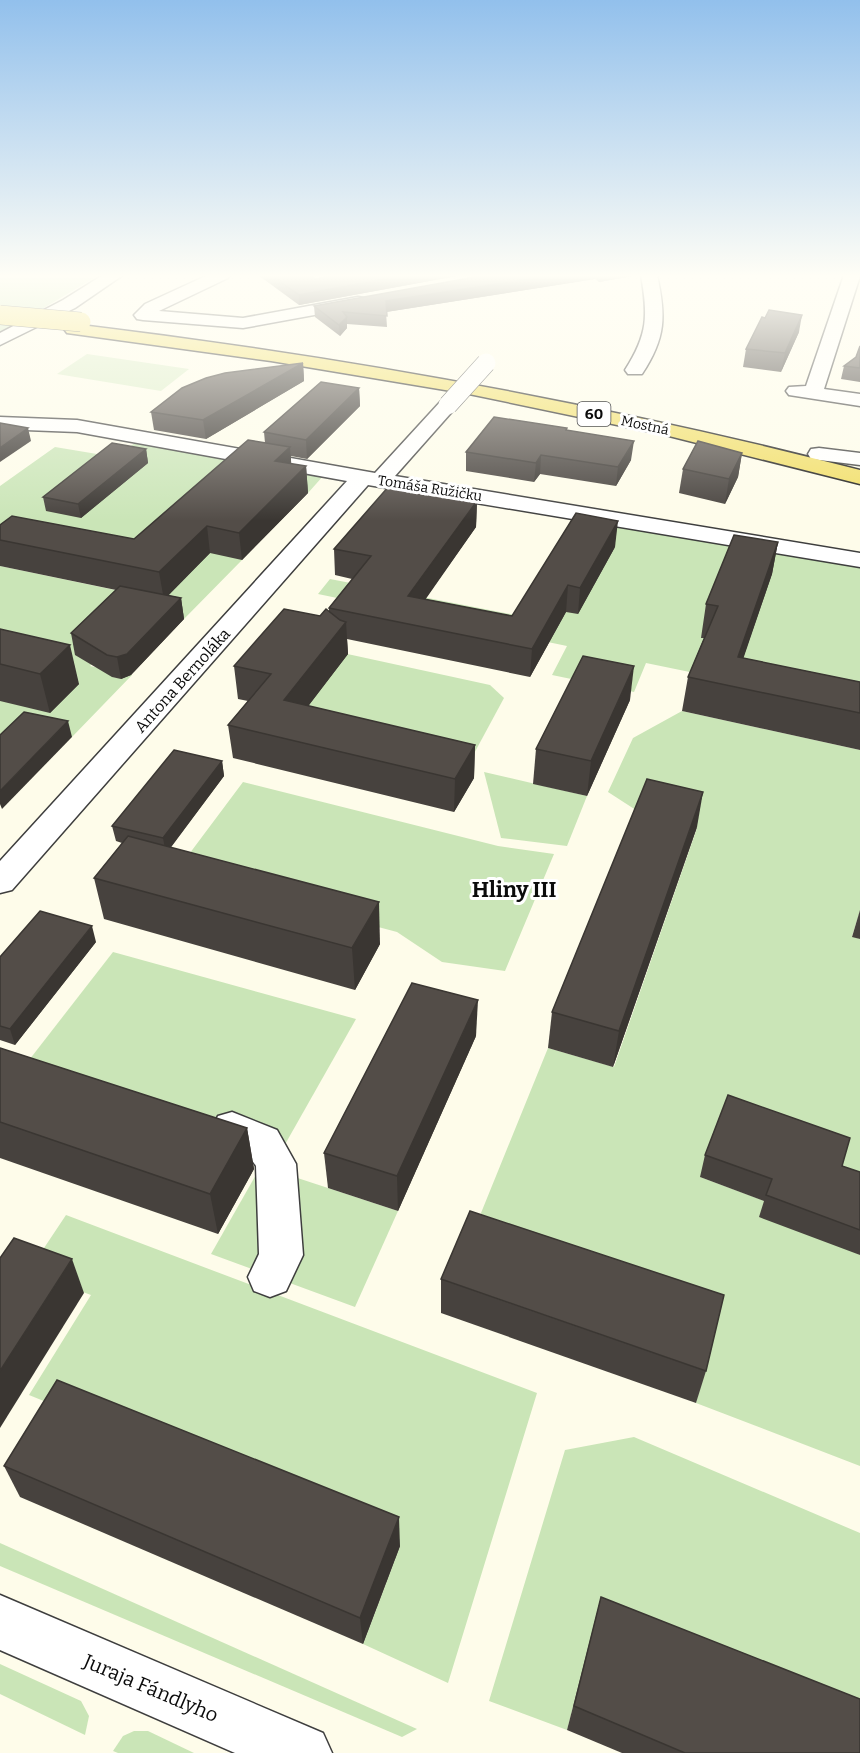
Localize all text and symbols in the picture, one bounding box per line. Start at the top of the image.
road number: 60 [578,402,610,426]
street label: Mostná [619,412,671,439]
street label: Tomáša Ružičku [376,472,484,505]
street label: Antona Bernoláka [131,624,234,736]
district label: Hliny III [472,876,556,903]
street label: Juraja Fándlyho [79,1648,222,1728]

